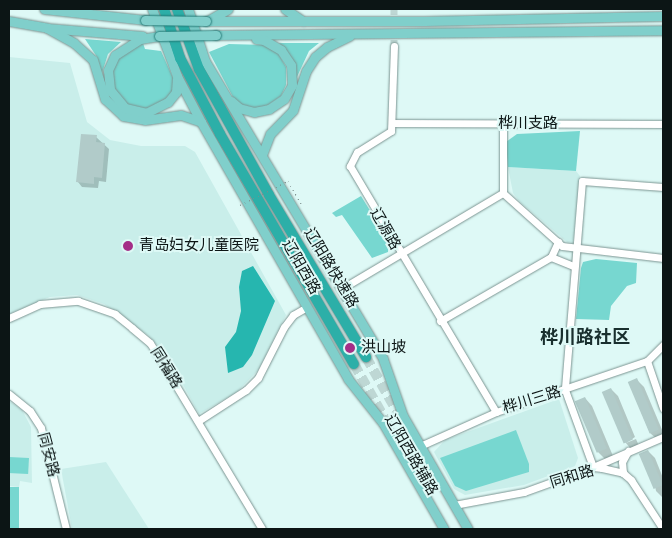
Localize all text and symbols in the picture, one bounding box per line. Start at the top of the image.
street label: 桦川支路 [498,115,558,133]
street label: 辽源路 [366,205,404,253]
street label: 辽阳路快速路 [300,225,362,311]
place label: 青岛妇女儿童医院 [139,237,259,255]
street label: 辽阳西路 [278,237,324,297]
marker: 青岛妇女儿童医院 [121,239,135,253]
district label: 桦川路社区 [540,326,630,348]
place label: 洪山坡 [361,339,406,357]
marker: 洪山坡 [343,341,357,355]
street label: 同福路 [146,344,186,392]
street label: 桦川三路 [501,383,563,417]
street label: 辽阳西路辅路 [381,412,441,498]
street label: 同安路 [33,431,63,479]
street label: 同和路 [548,462,596,492]

